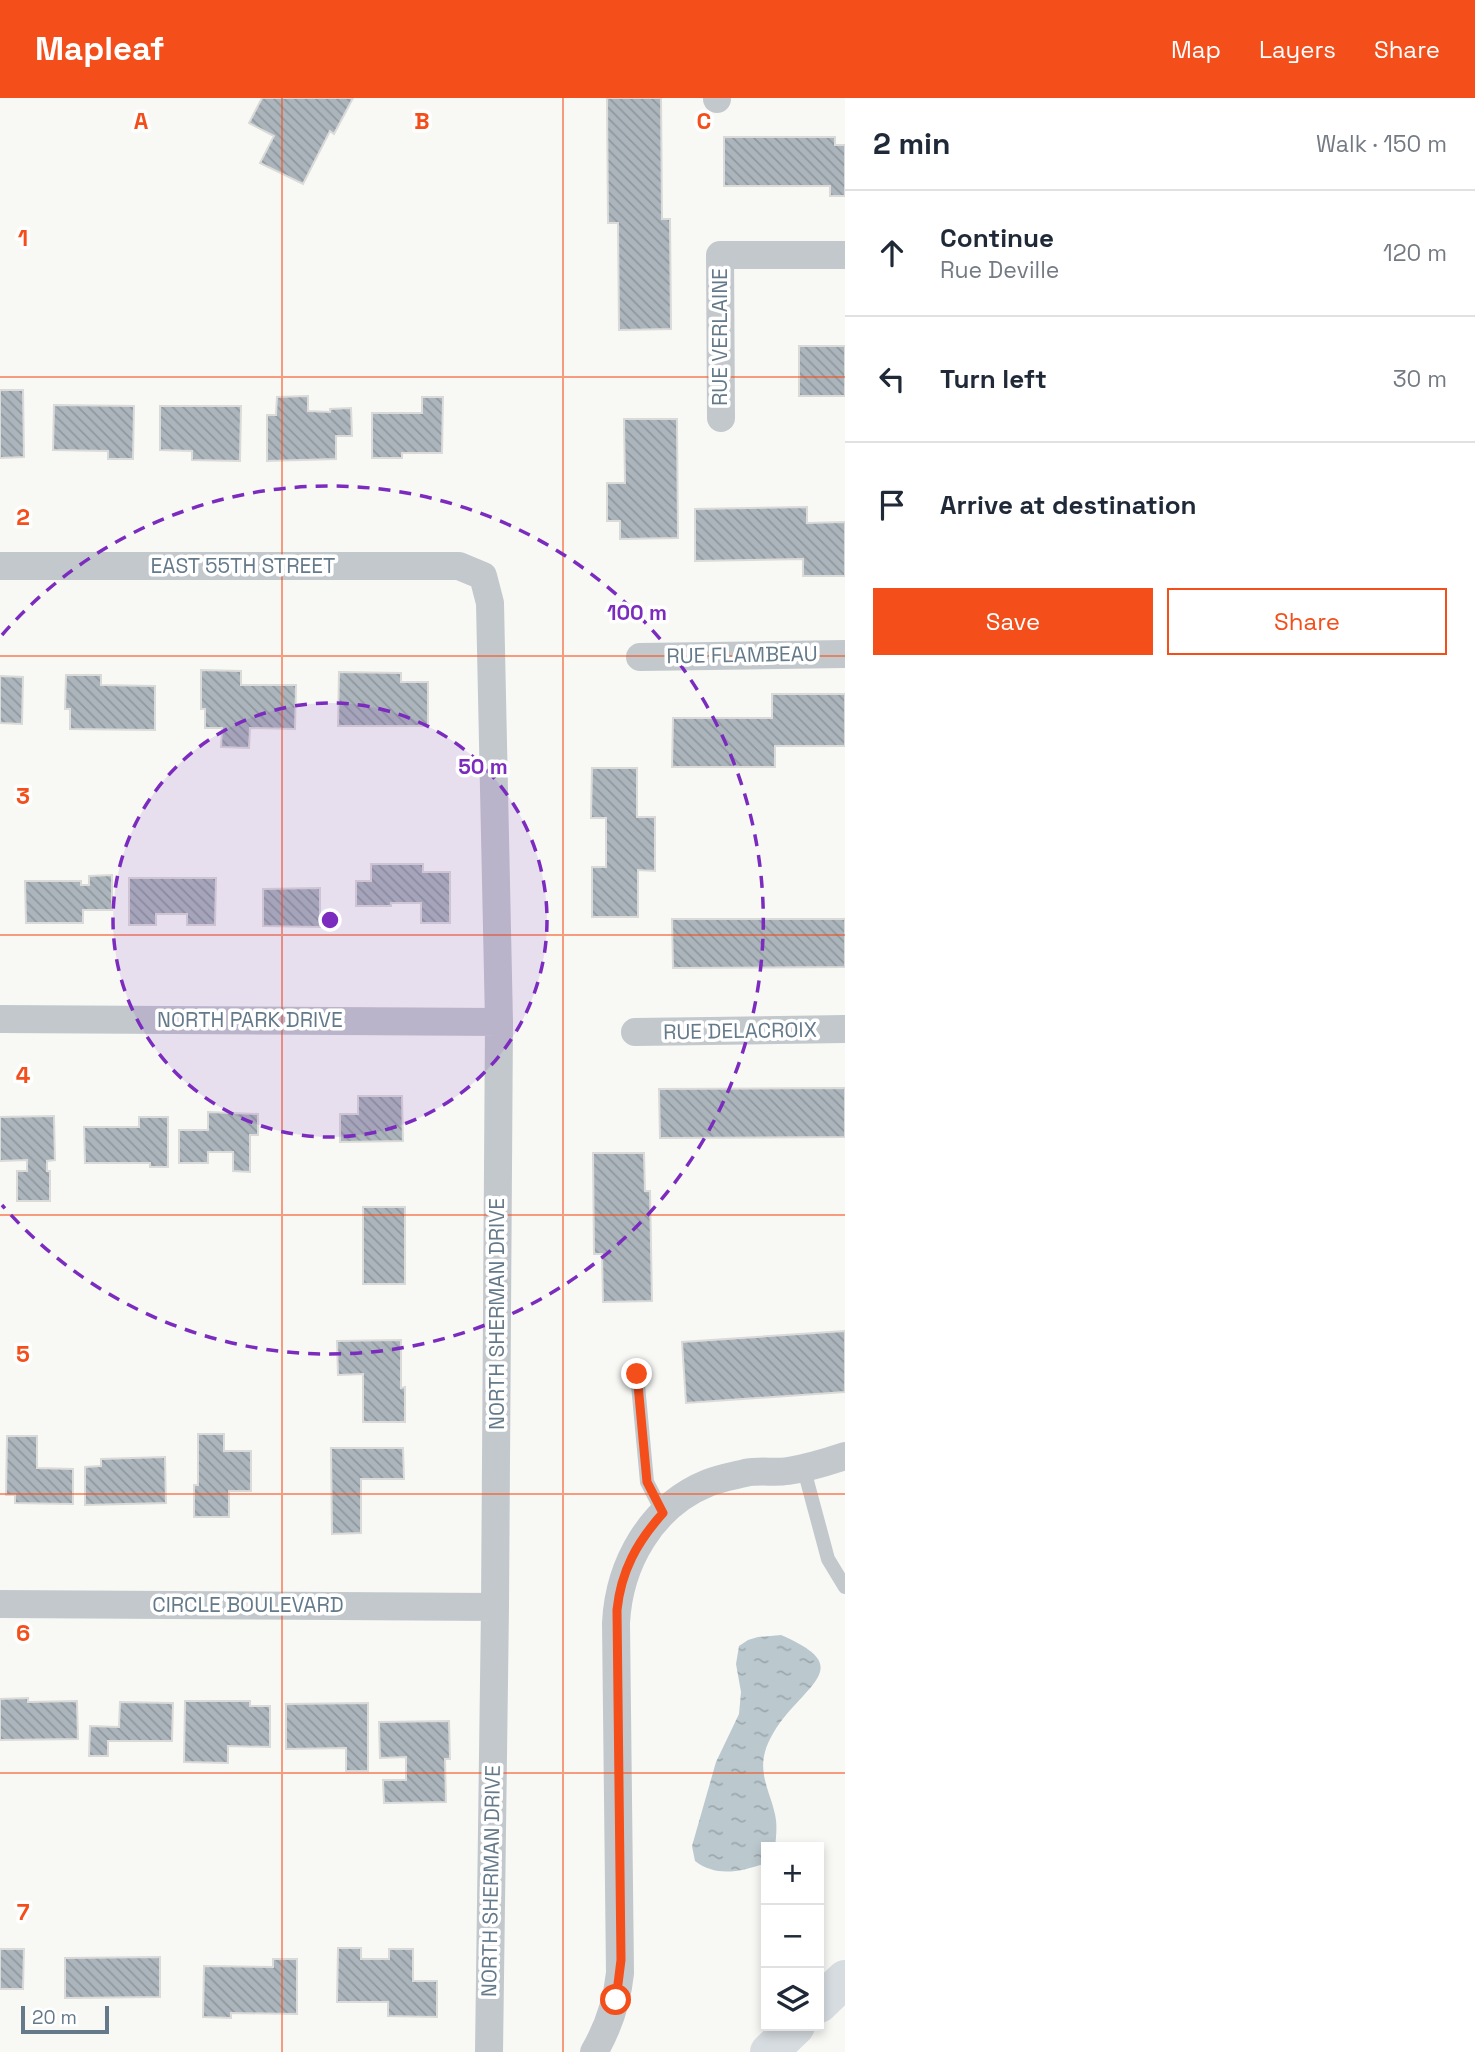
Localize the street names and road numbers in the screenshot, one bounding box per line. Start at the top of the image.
street label: RUE VERLAINE [706,268,733,406]
street label: EAST 55TH STREET [151,552,335,579]
street label: RUE FLAMBEAU [666,640,818,669]
street label: NORTH PARK DRIVE [157,1006,343,1033]
street label: RUE DELACROIX [663,1016,817,1045]
street label: NORTH SHERMAN DRIVE [483,1198,510,1430]
street label: CIRCLE BOULEVARD [152,1591,344,1618]
street label: NORTH SHERMAN DRIVE [475,1765,506,1997]

